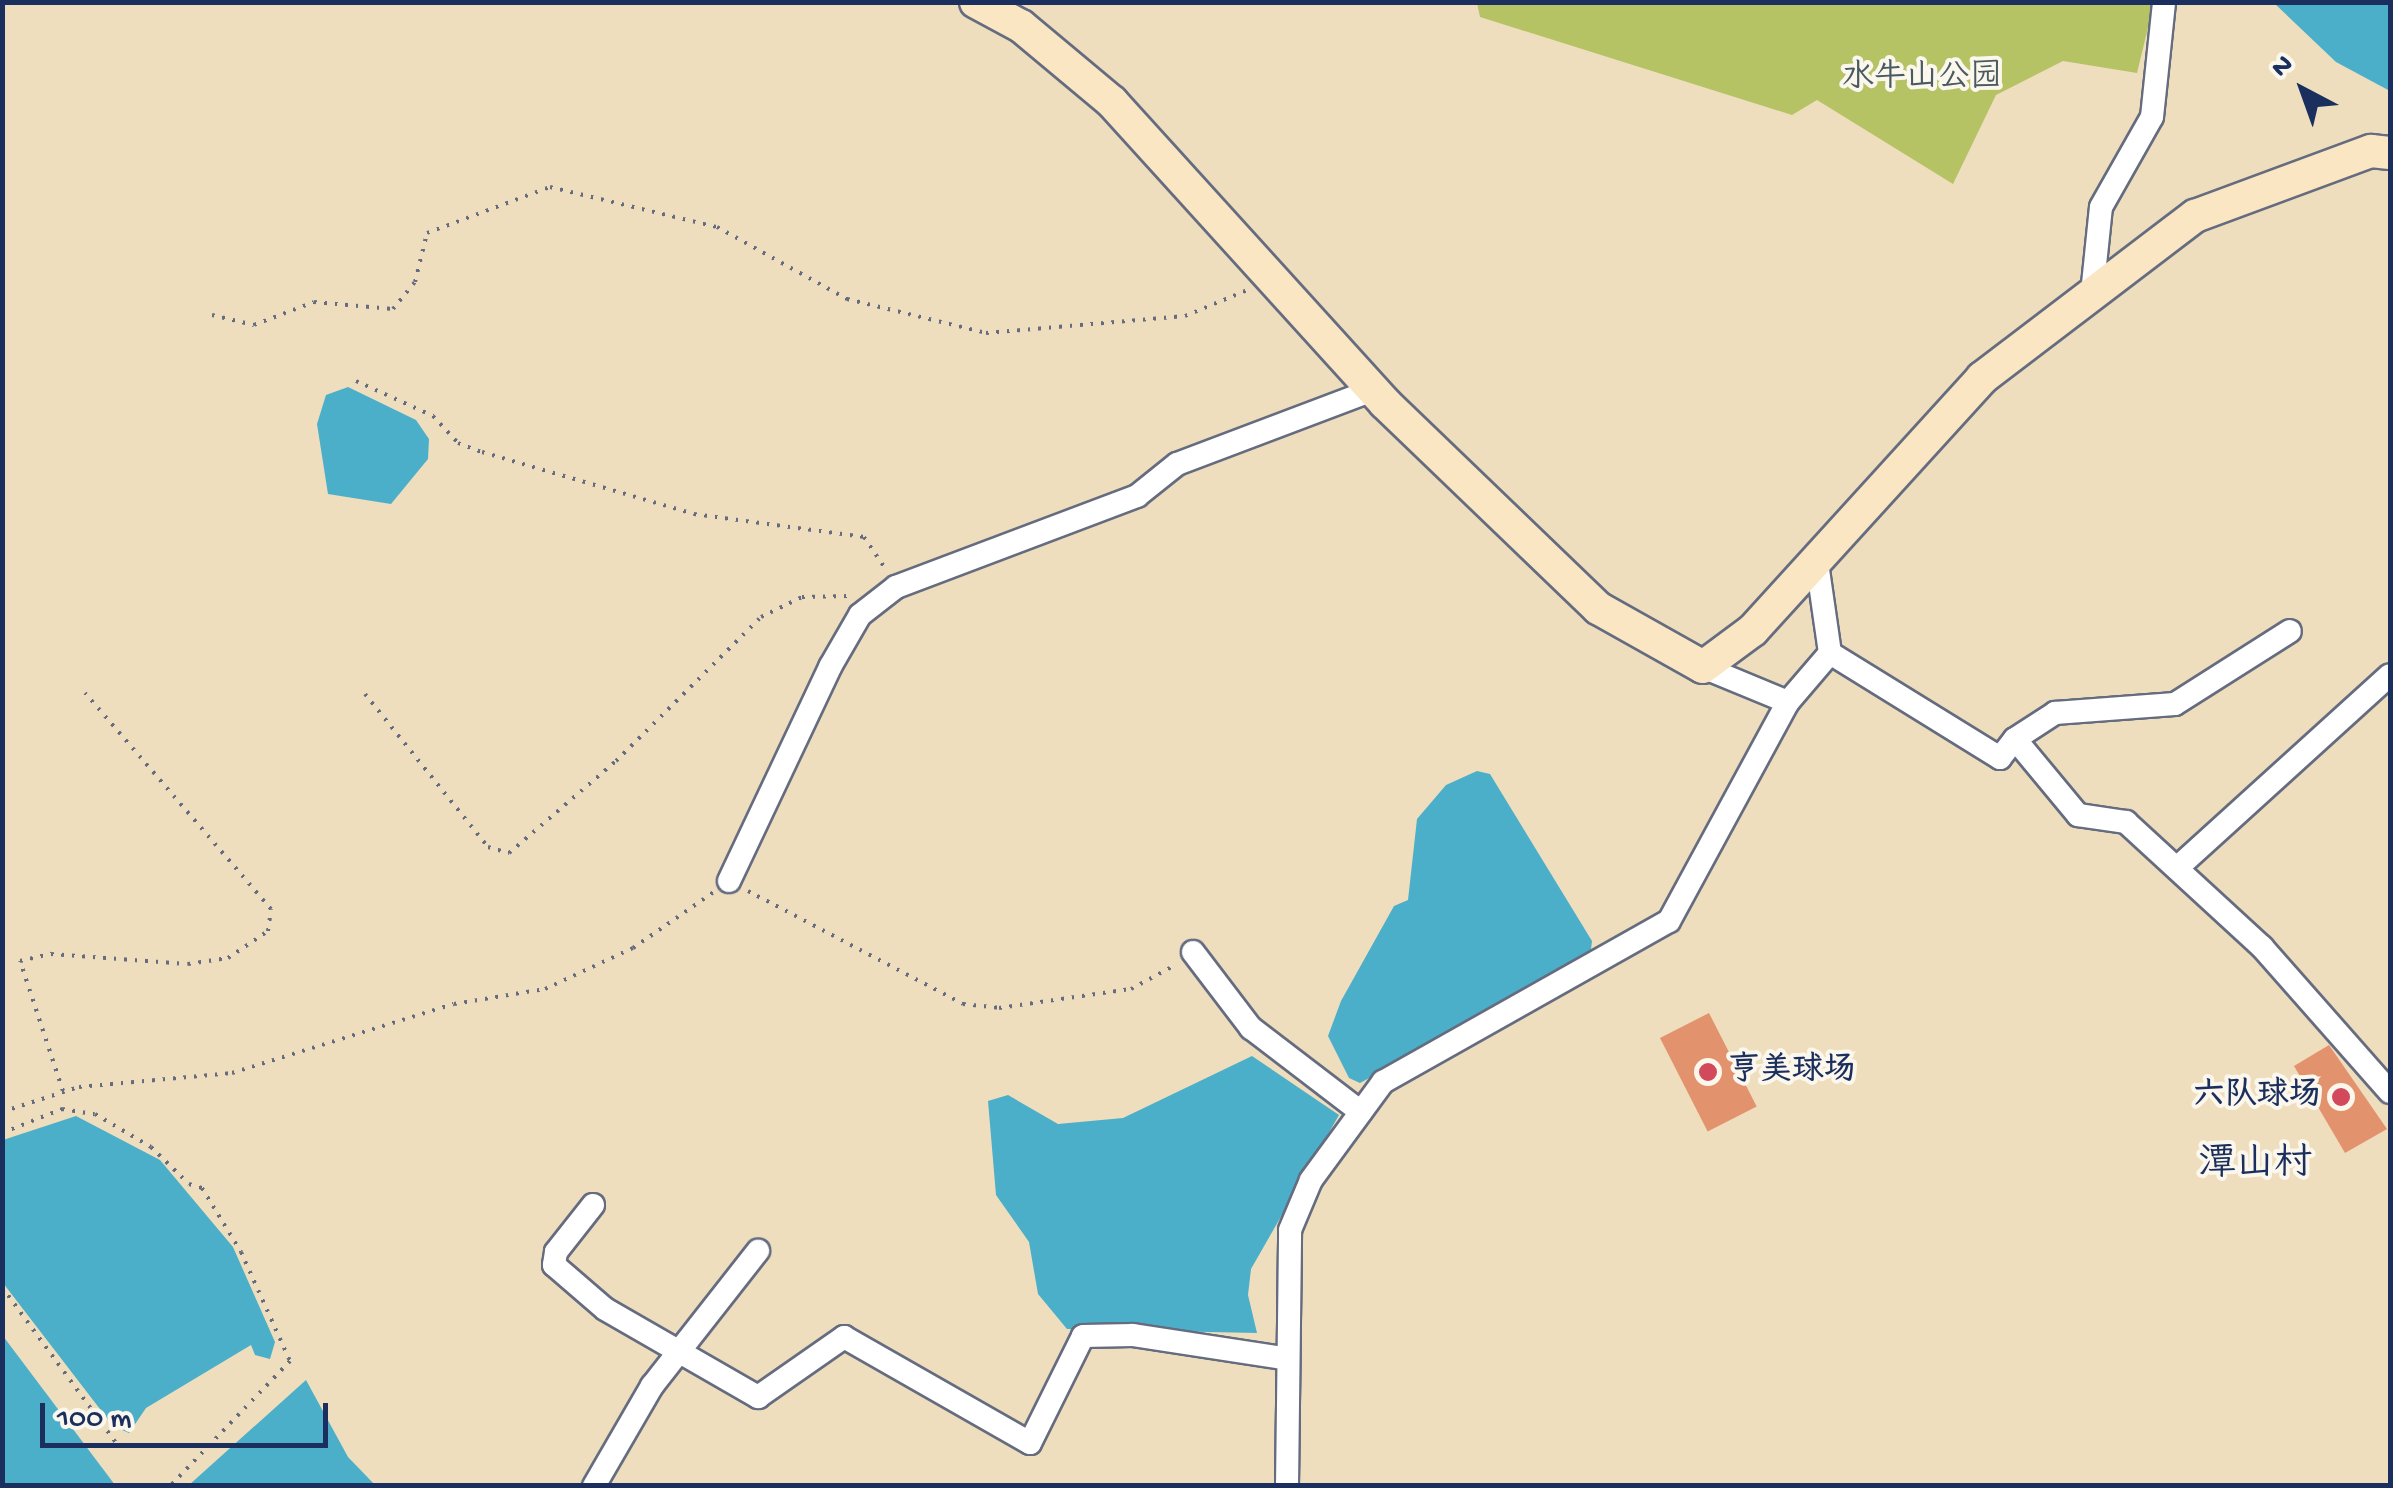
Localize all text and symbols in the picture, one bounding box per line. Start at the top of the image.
north arrow [2253,40,2353,140]
text: N [2265,49,2301,85]
park label: 水牛山公园 [1842,60,2002,98]
place label: 亨美球场 [1728,1053,1856,1091]
marker: 亨美球场 [1697,1061,1719,1083]
place label: 六队球场 [2193,1078,2321,1116]
marker: 六队球场 [2330,1086,2352,1108]
district label: 潭山村 [2198,1144,2312,1190]
scale bar [45,1383,332,1445]
text: 100 m [57,1403,132,1438]

